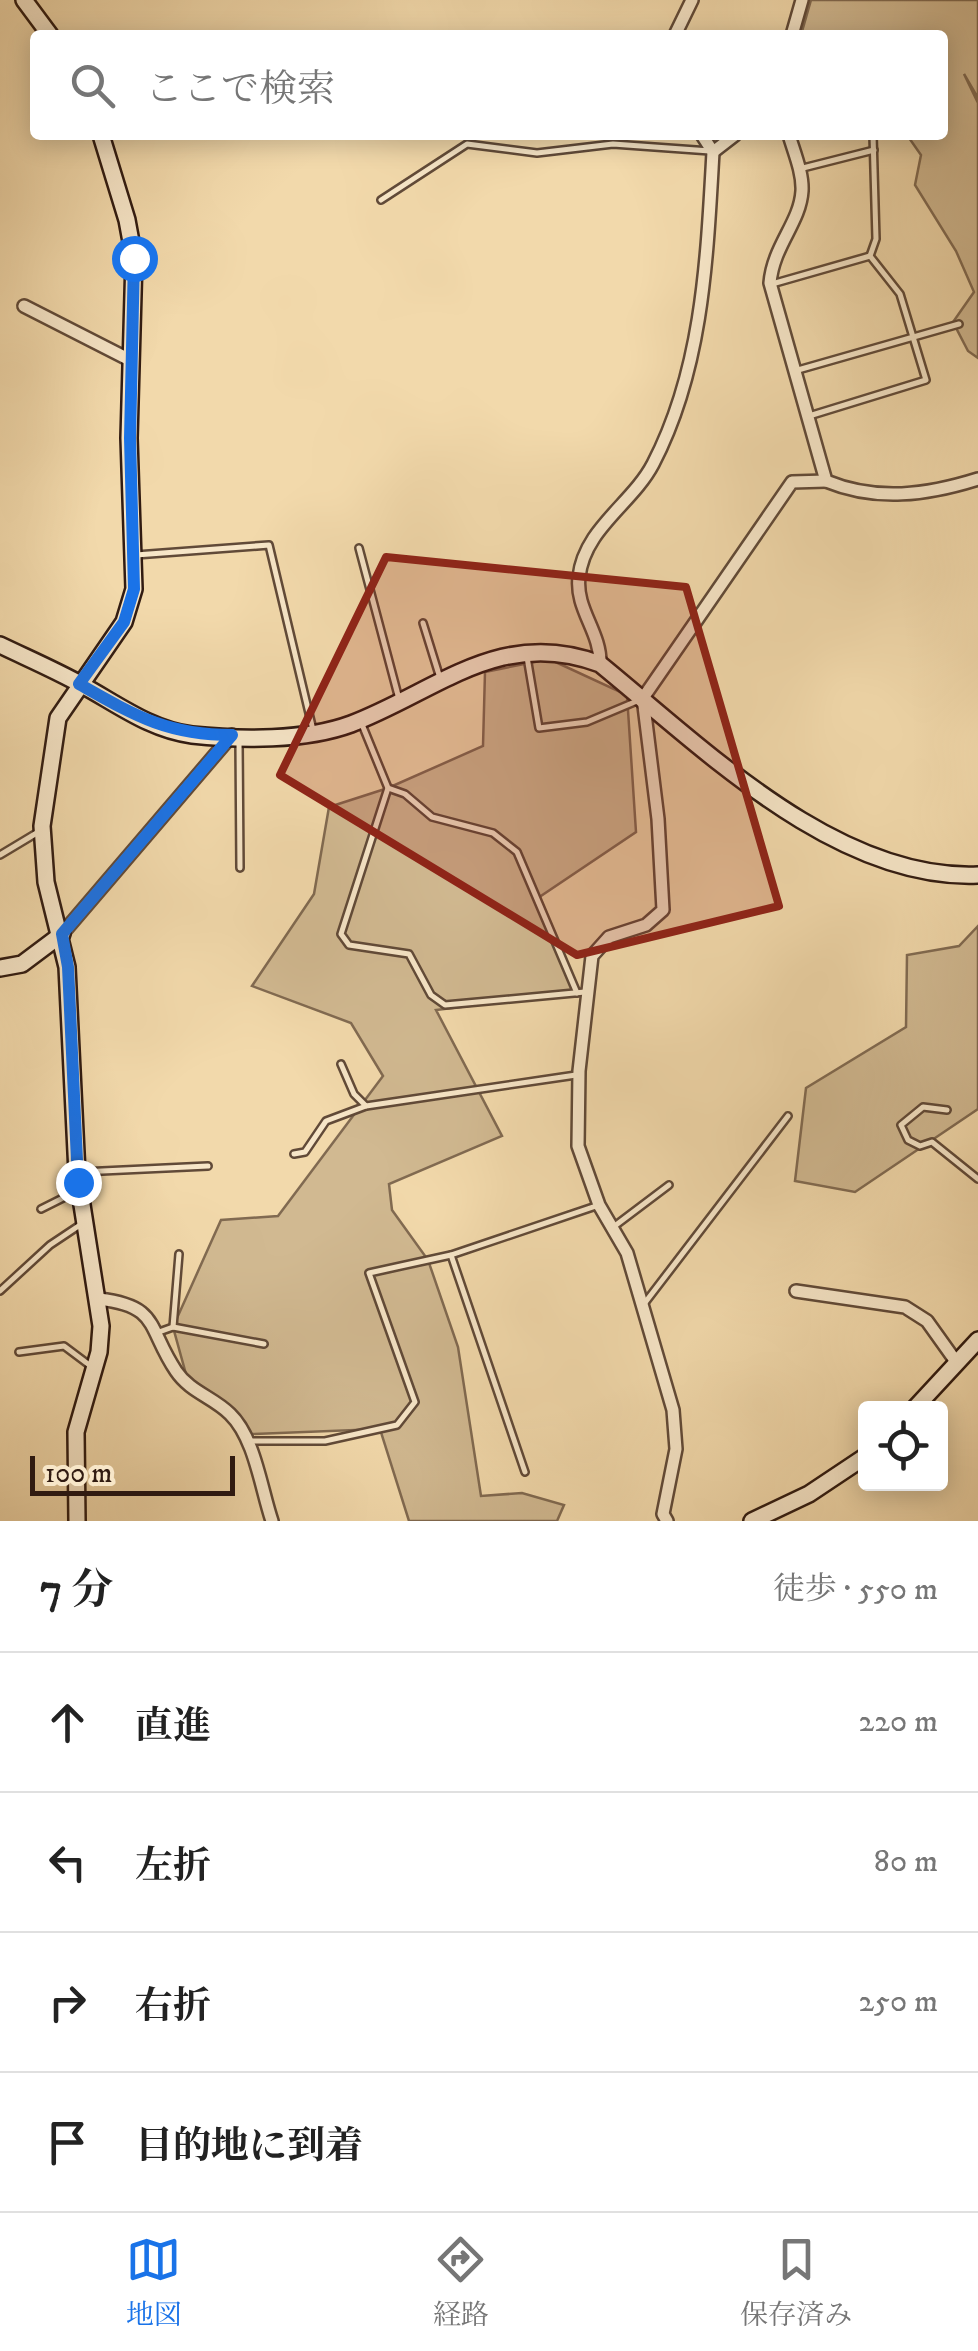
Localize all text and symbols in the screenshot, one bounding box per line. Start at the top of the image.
search box [30,30,948,140]
icon: search [65,58,120,113]
text: ここで検索 [145,66,335,114]
route start [112,236,158,282]
route end [56,1160,102,1206]
map controls [858,1401,948,1491]
button: locate [858,1401,948,1491]
scale bar [30,1451,235,1496]
text: 100 m [45,1456,112,1491]
text: 7 分 [40,1565,113,1617]
text: 徒歩 · 550 m [773,1570,938,1610]
icon: ahead [40,1695,95,1750]
text: 220 m [858,1702,938,1742]
text: 直進 [135,1703,211,1751]
icon: left [40,1835,95,1890]
text: 80 m [874,1842,938,1882]
text: 左折 [135,1843,211,1891]
icon: right [40,1975,95,2030]
text: 250 m [858,1982,938,2022]
text: 右折 [135,1983,211,2031]
icon: arrive [40,2115,95,2170]
text: 目的地に到着 [135,2123,363,2171]
tab: 地図 [126,2232,182,2333]
tab: 経路 [433,2232,489,2333]
tab: 保存済み [740,2232,852,2333]

